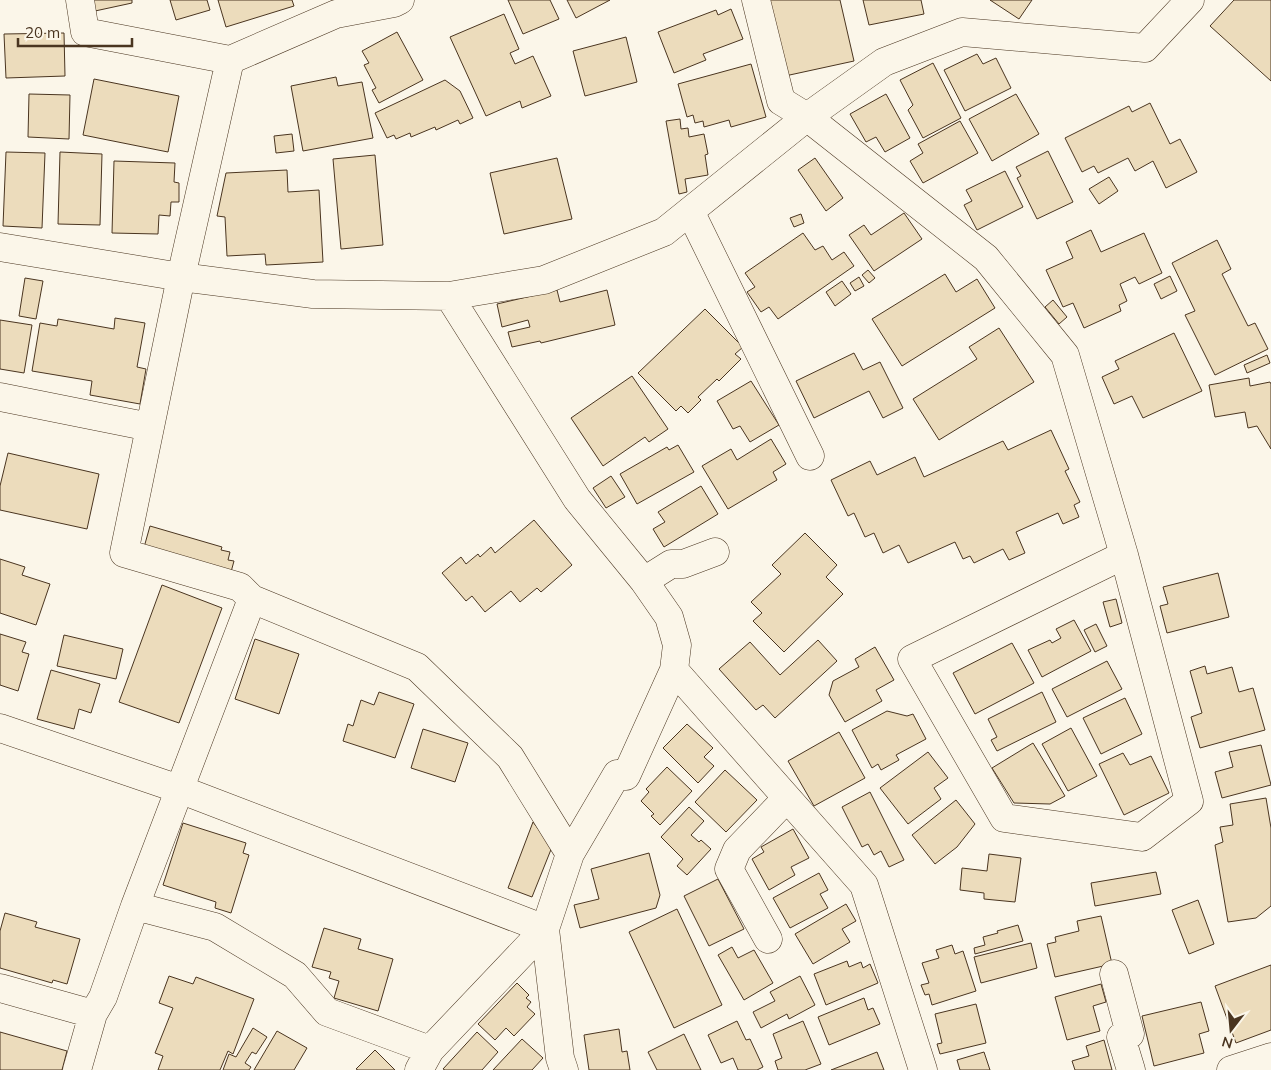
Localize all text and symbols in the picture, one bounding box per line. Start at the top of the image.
scale bar [18,15,131,47]
text: 20 m [25,23,60,42]
north arrow [1206,1005,1256,1055]
text: N [1220,1032,1235,1053]

